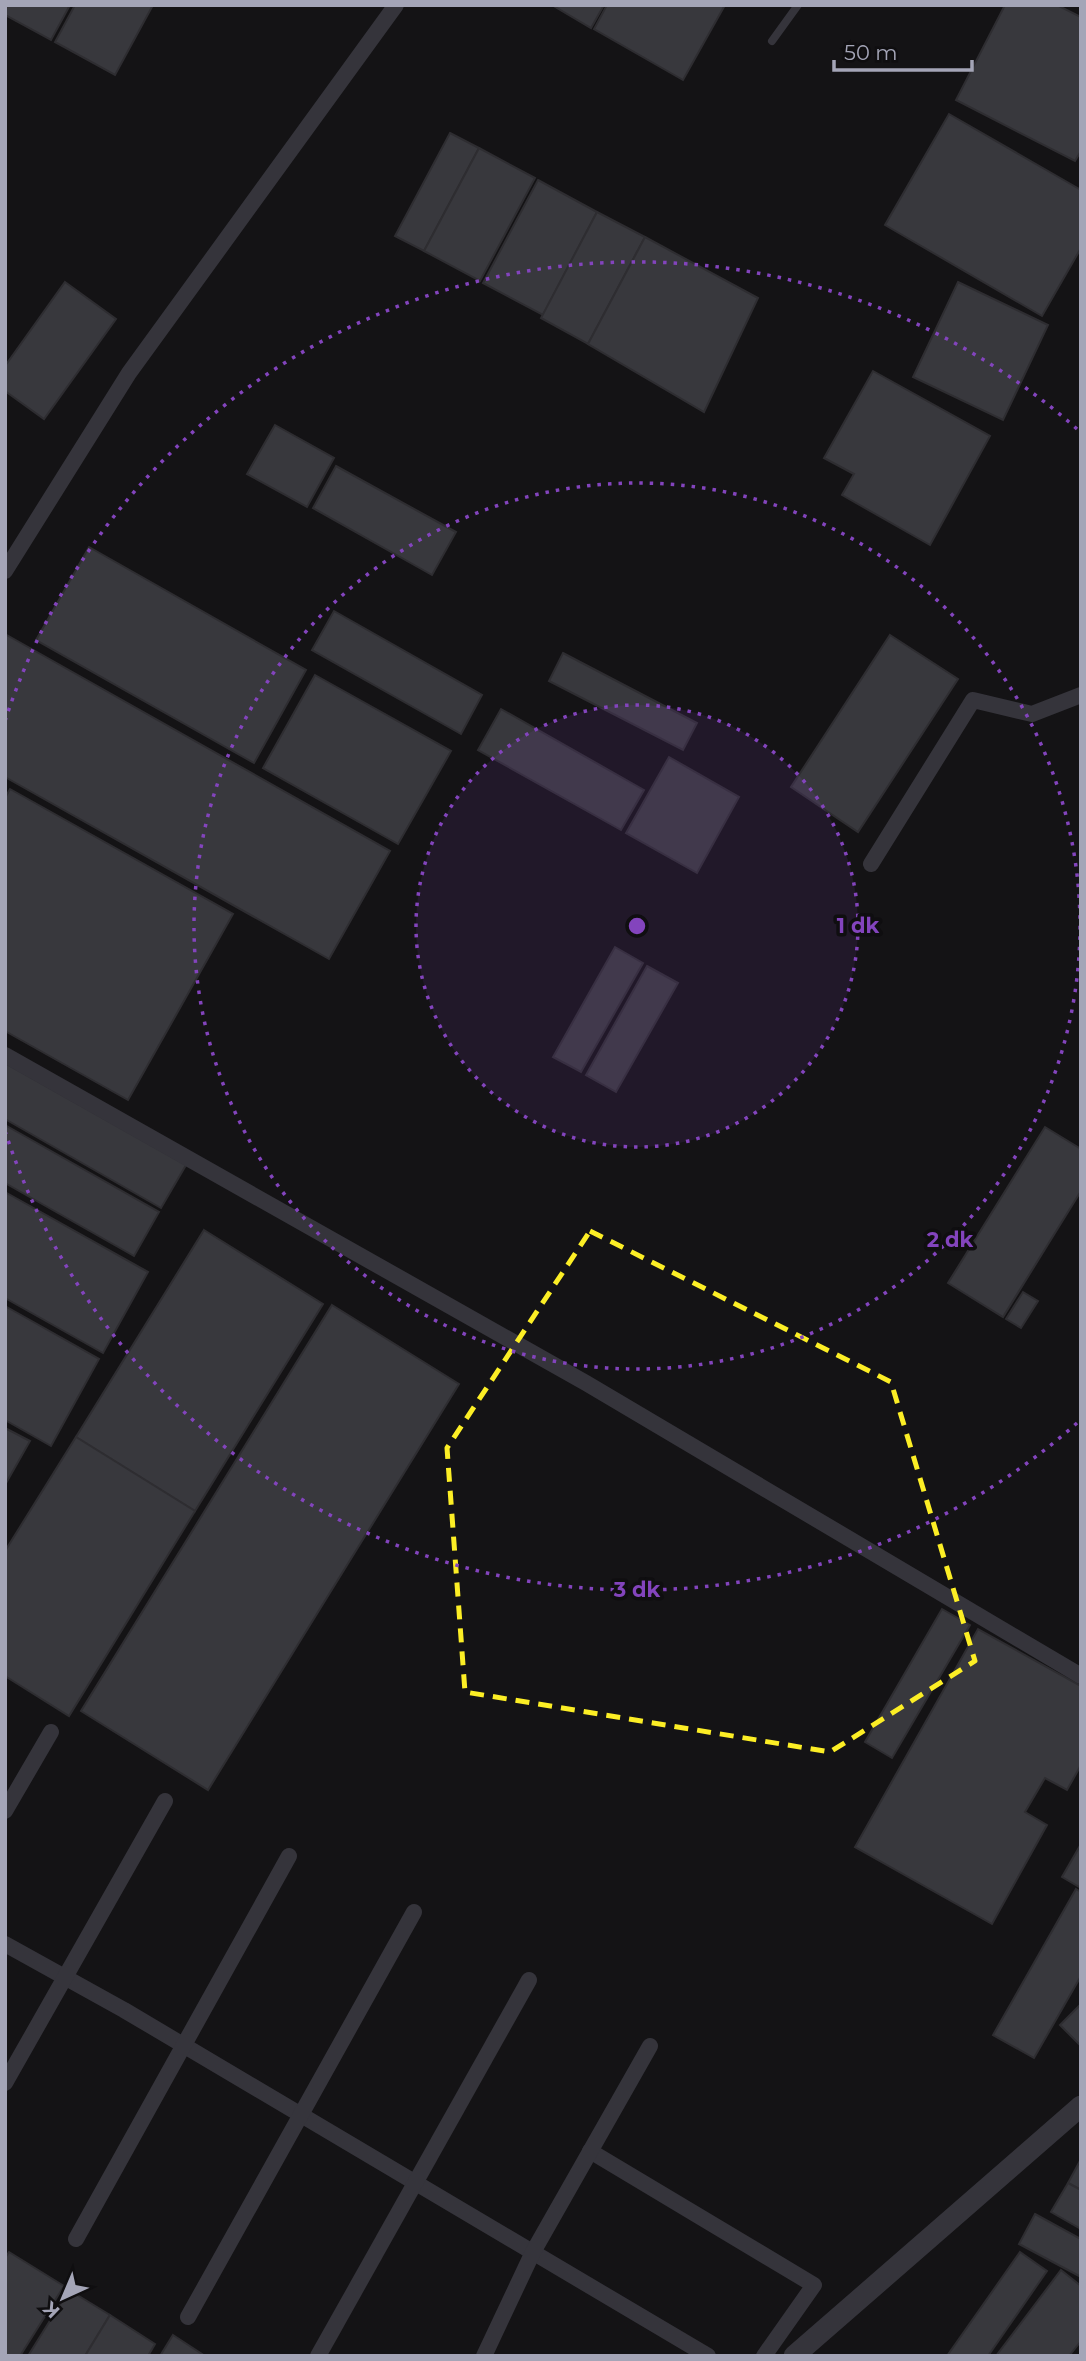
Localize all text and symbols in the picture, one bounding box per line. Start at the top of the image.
scale bar [834,28,972,72]
text: 50 m [844,40,898,65]
text: 1 dk [837,913,879,938]
centre of rings [625,914,649,938]
text: 2 dk [927,1227,974,1252]
text: 3 dk [613,1577,661,1602]
north arrow [28,2263,98,2333]
text: K [38,2296,65,2323]

